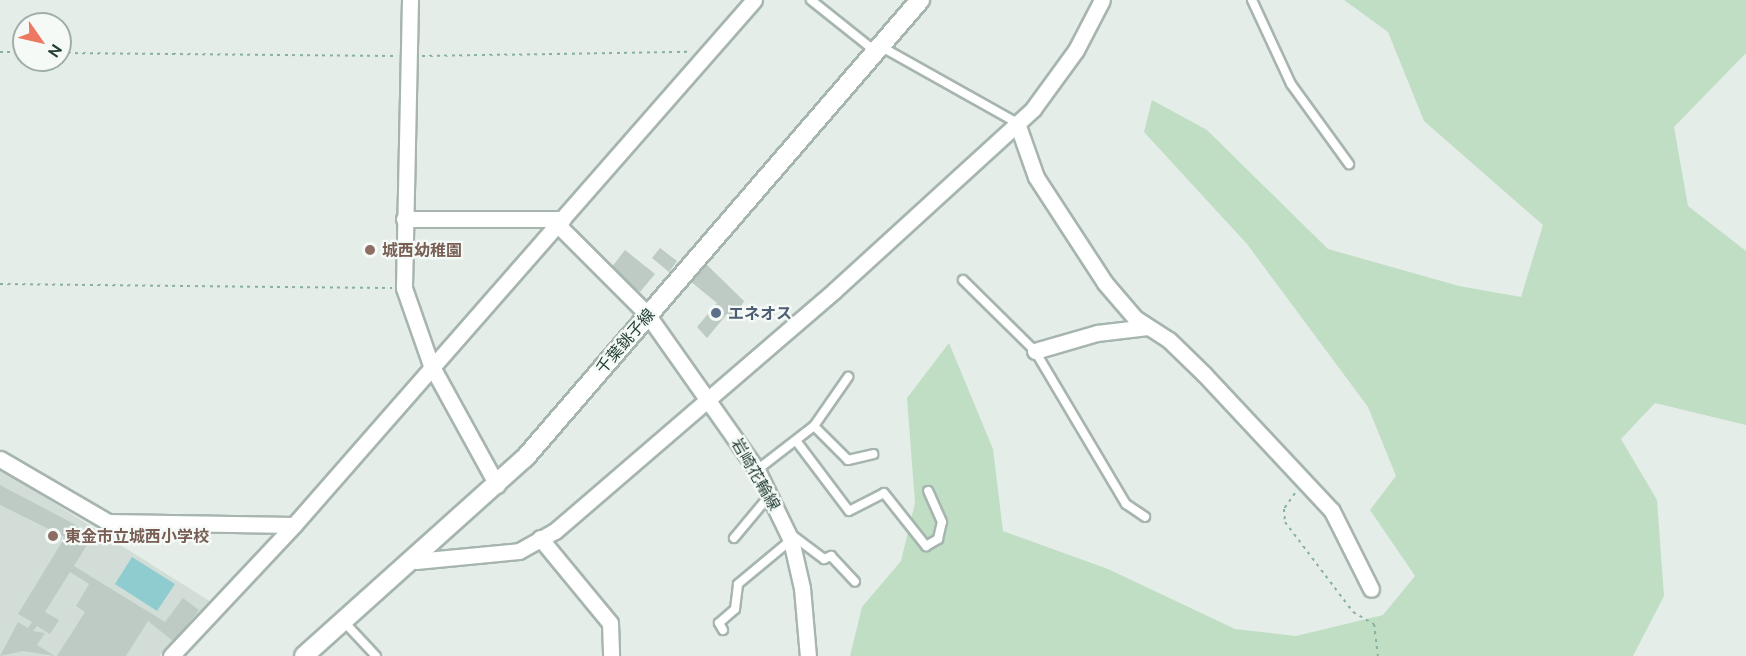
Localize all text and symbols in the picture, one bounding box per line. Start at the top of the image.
north arrow [12,12,72,72]
text: N [44,41,66,61]
place label: 城西幼稚園 [382,240,462,260]
marker: 城西幼稚園 [363,243,377,257]
place label: エネオス [728,303,792,323]
street label: 千葉銚子線 [592,305,658,377]
marker: エネオス [709,306,723,320]
street label: 岩崎花輪線 [728,435,784,513]
place label: 東金市立城西小学校 [65,526,209,546]
marker: 東金市立城西小学校 [46,529,60,543]

